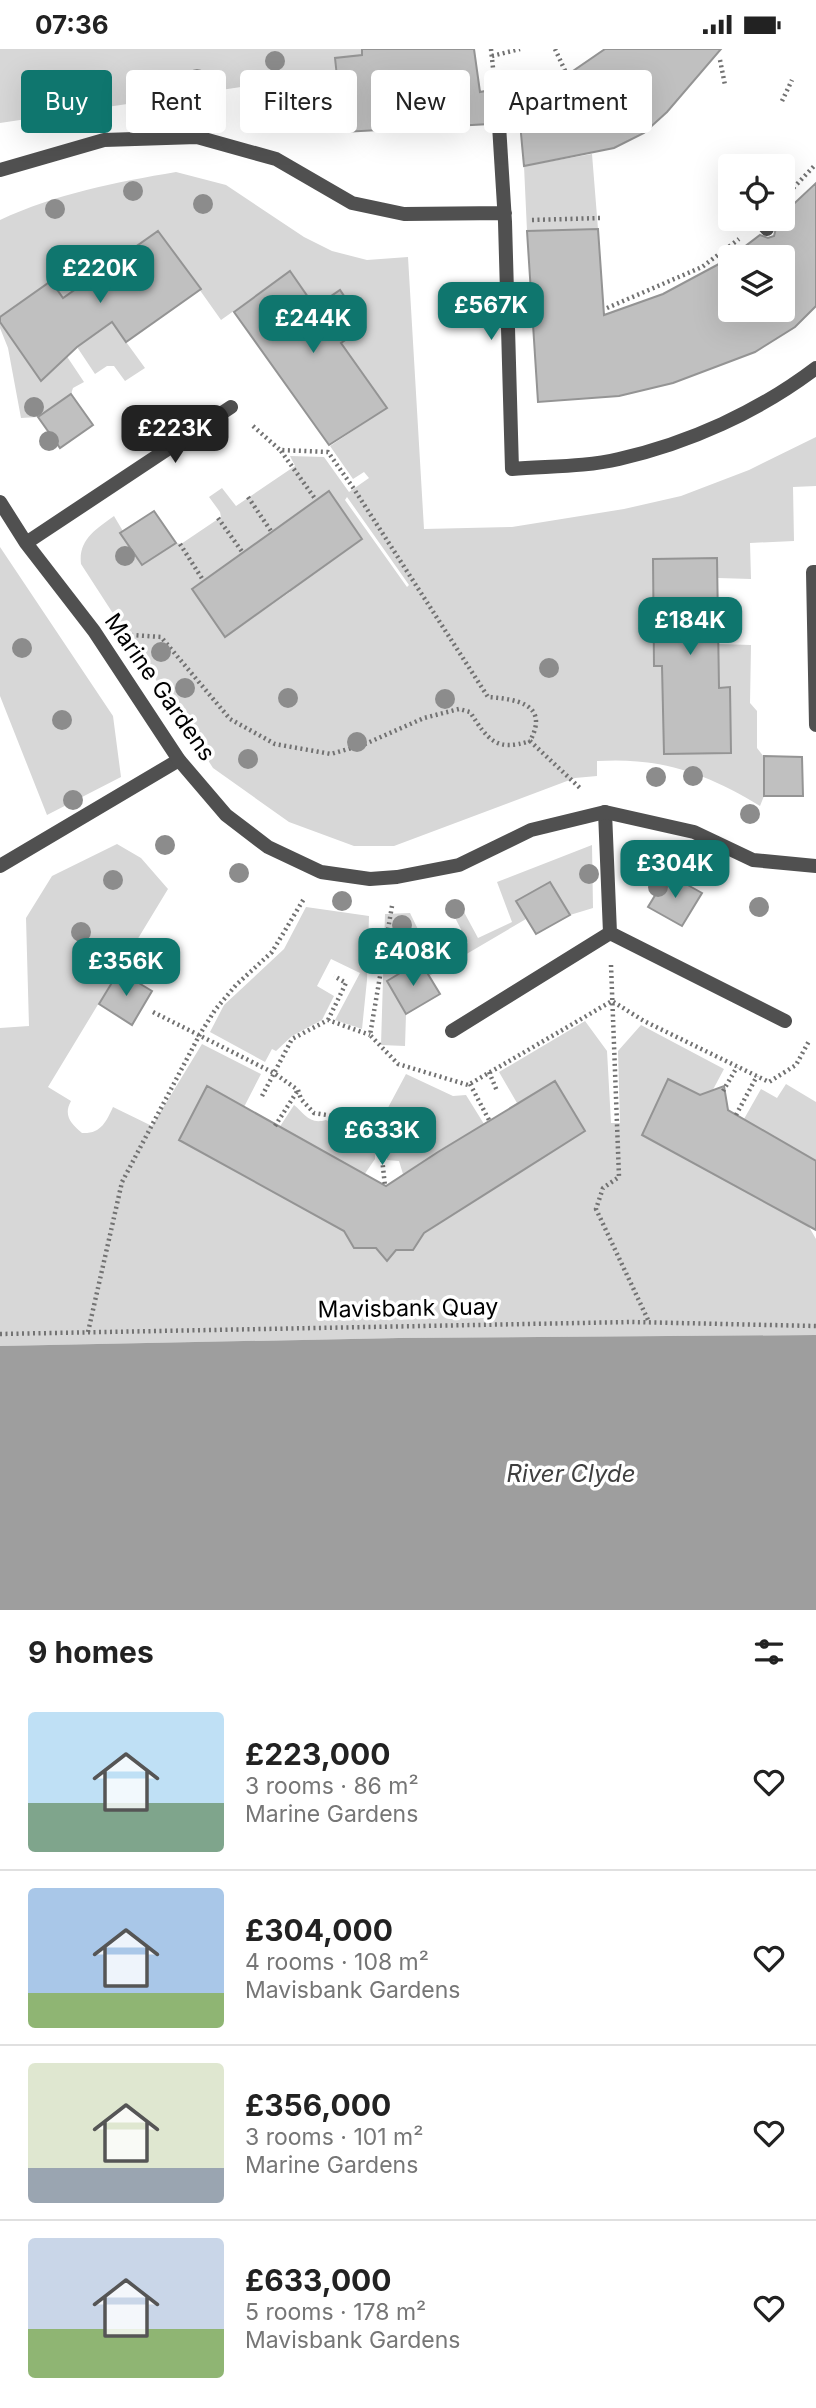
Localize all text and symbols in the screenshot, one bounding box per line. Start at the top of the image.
text: 07:36 [35,9,109,40]
chip: Buy [21,70,112,133]
chip: Rent [126,70,226,133]
chip: Filters [240,70,357,133]
chip: New [371,70,470,133]
chip: Apartment [484,70,652,133]
map controls [718,154,795,322]
button: locate [718,154,795,231]
pin: £220K [51,245,149,305]
button: layers [718,245,795,322]
text: £220K [62,254,138,282]
pin: £567K [442,282,540,342]
text: £567K [454,291,528,319]
pin: £244K [264,295,362,355]
text: £244K [275,304,351,332]
pin: £223K [126,405,224,465]
text: £223K [137,414,213,442]
pin: £184K [641,597,739,657]
text: £184K [654,606,726,634]
street label: Marine Gardens [99,608,221,766]
pin: £304K [626,841,724,900]
text: £304K [636,849,714,877]
pin: £408K [364,929,462,988]
text: £408K [374,937,452,965]
pin: £356K [77,939,175,998]
text: £356K [88,947,164,975]
pin: £633K [333,1107,431,1167]
text: £633K [344,1116,420,1144]
street label: Mavisbank Quay [317,1292,499,1324]
water label: River Clyde [507,1459,635,1488]
icon: filters [750,1633,788,1671]
text: 9 homes [28,1634,154,1670]
text: £223,000 [245,1736,391,1772]
icon: home [84,1740,168,1824]
icon: heart [750,1763,788,1801]
text: 3 rooms · 86 m² [245,1772,419,1800]
text: Marine Gardens [245,1800,418,1828]
text: £304,000 [245,1912,393,1948]
icon: home [84,1916,168,2000]
icon: heart [750,1939,788,1977]
text: 4 rooms · 108 m² [245,1948,429,1976]
text: Mavisbank Gardens [245,1976,460,2004]
text: £356,000 [245,2087,391,2123]
icon: home [84,2091,168,2175]
icon: heart [750,2114,788,2152]
text: 3 rooms · 101 m² [245,2123,423,2151]
text: Marine Gardens [245,2151,418,2179]
text: £633,000 [245,2262,392,2298]
icon: home [84,2266,168,2350]
icon: heart [750,2289,788,2327]
text: 5 rooms · 178 m² [245,2298,426,2326]
text: Mavisbank Gardens [245,2326,460,2354]

